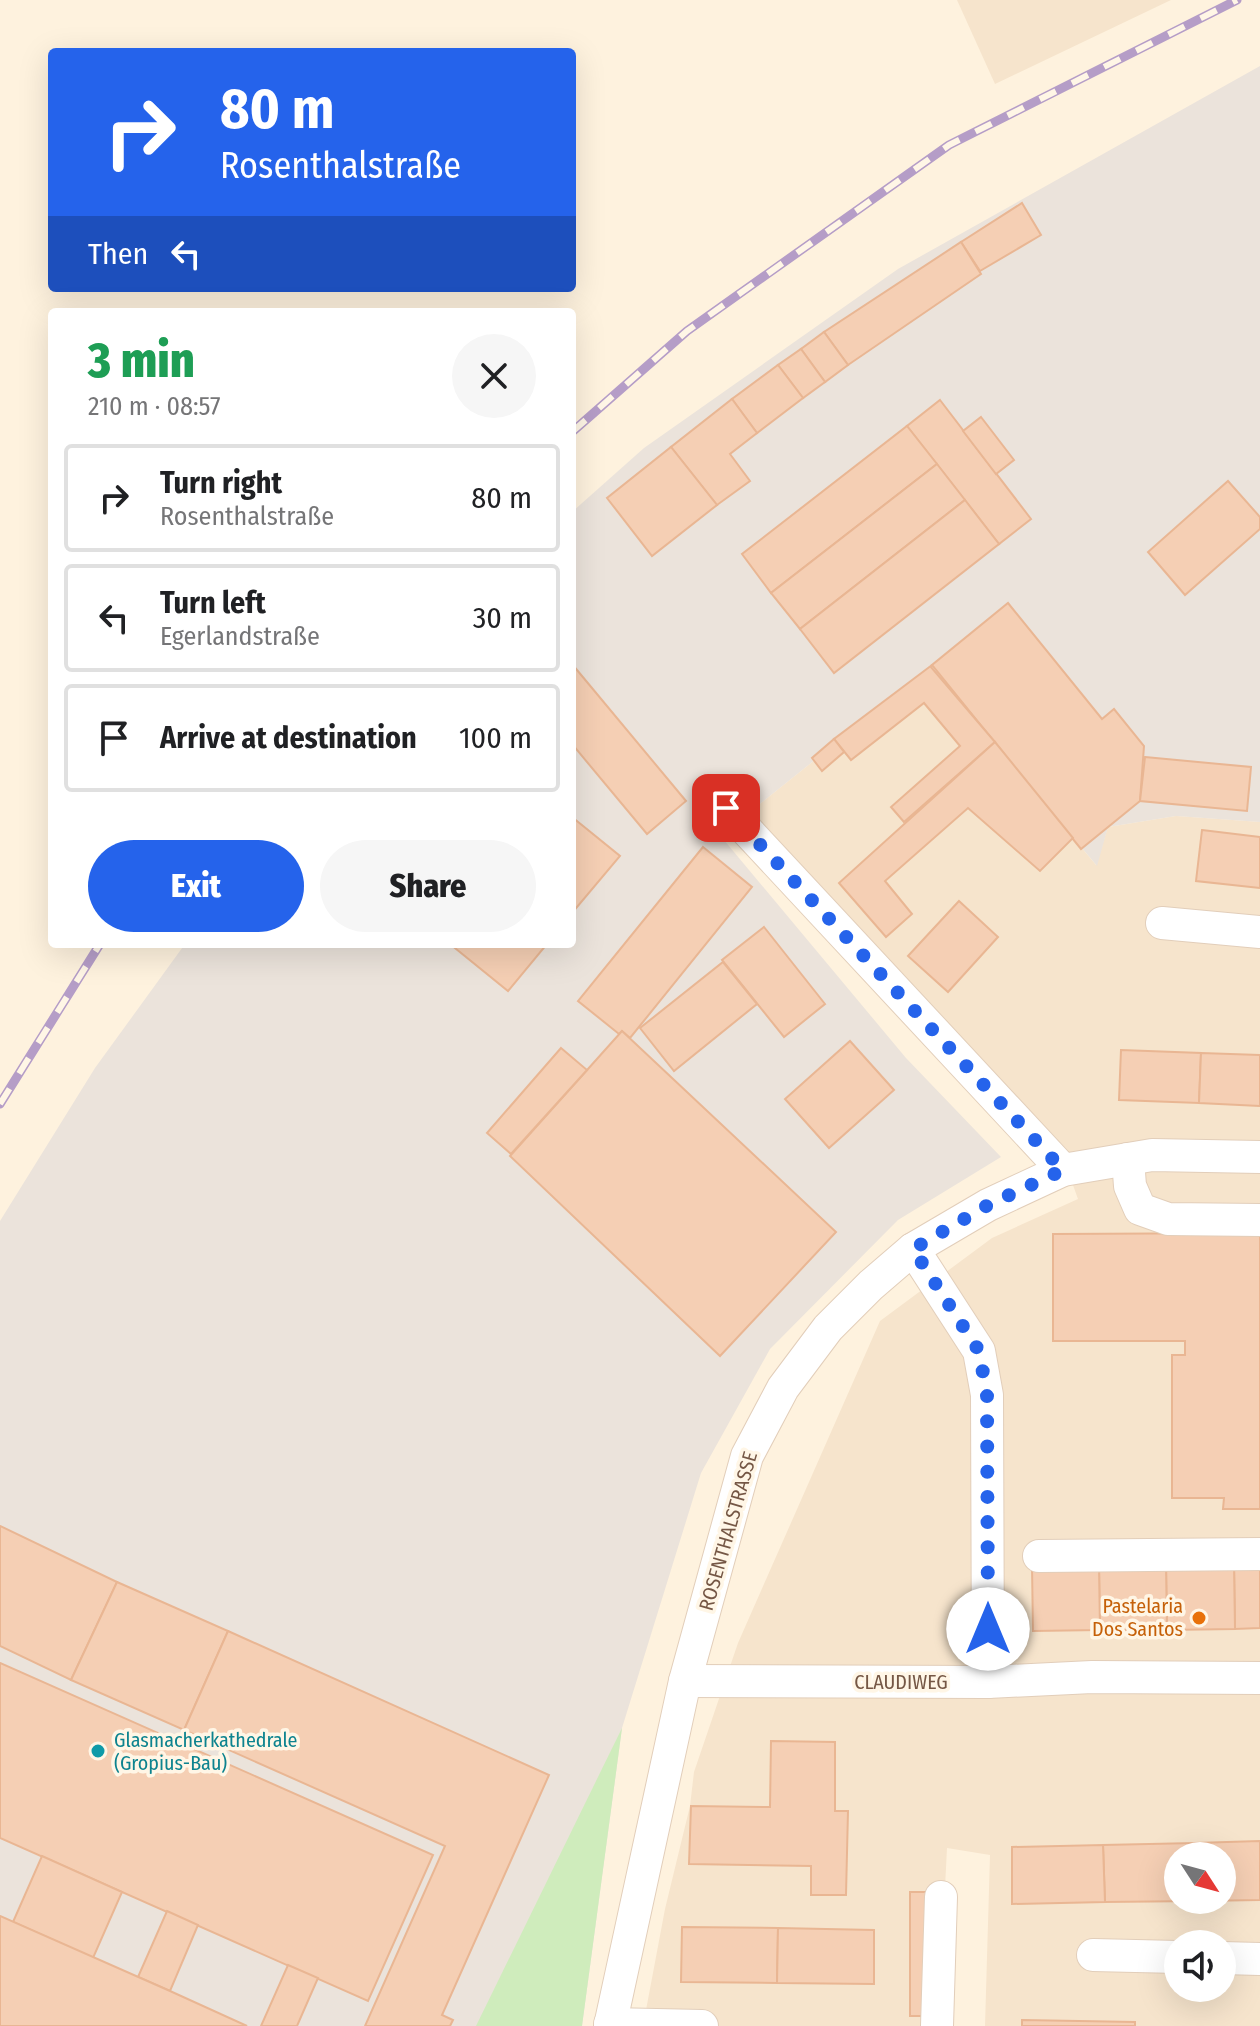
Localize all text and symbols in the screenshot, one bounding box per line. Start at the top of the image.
text: 80 m [220,76,335,143]
icon: right [88,80,192,184]
text: Rosenthalstraße [220,144,461,188]
icon: left [164,232,208,276]
text: Then [88,236,148,272]
text: 3 min [88,332,195,390]
button: close [452,334,536,418]
text: 210 m · 08:57 [88,391,221,422]
text: Turn right [160,465,282,501]
icon: right [92,476,136,520]
text: 80 m [471,480,532,516]
text: Rosenthalstraße [160,501,334,532]
text: Turn left [160,585,266,621]
icon: left [92,596,136,640]
text: 30 m [473,600,532,636]
text: Egerlandstraße [160,621,320,652]
icon: arrive [92,716,136,760]
text: Arrive at destination [160,720,417,756]
text: 100 m [459,720,532,756]
pin [692,774,760,842]
icon: arrive [704,786,748,830]
button: Exit [88,840,304,932]
button: Share [320,840,536,932]
street label: ROSENTHALSTRASSE [694,1449,762,1613]
position arrow [946,1587,1030,1671]
place label: Pastelaria Dos Santos [1092,1594,1183,1641]
marker: Pastelaria Dos Santos [1190,1609,1208,1627]
street label: CLAUDIWEG [854,1670,948,1694]
place label: Glasmacherkathedrale (Gropius-Bau) [114,1728,298,1775]
marker: Glasmacherkathedrale (Gropius-Bau) [89,1742,107,1760]
north arrow [1164,1842,1236,1914]
map controls [1164,1842,1236,2002]
button: sound [1164,1930,1236,2002]

